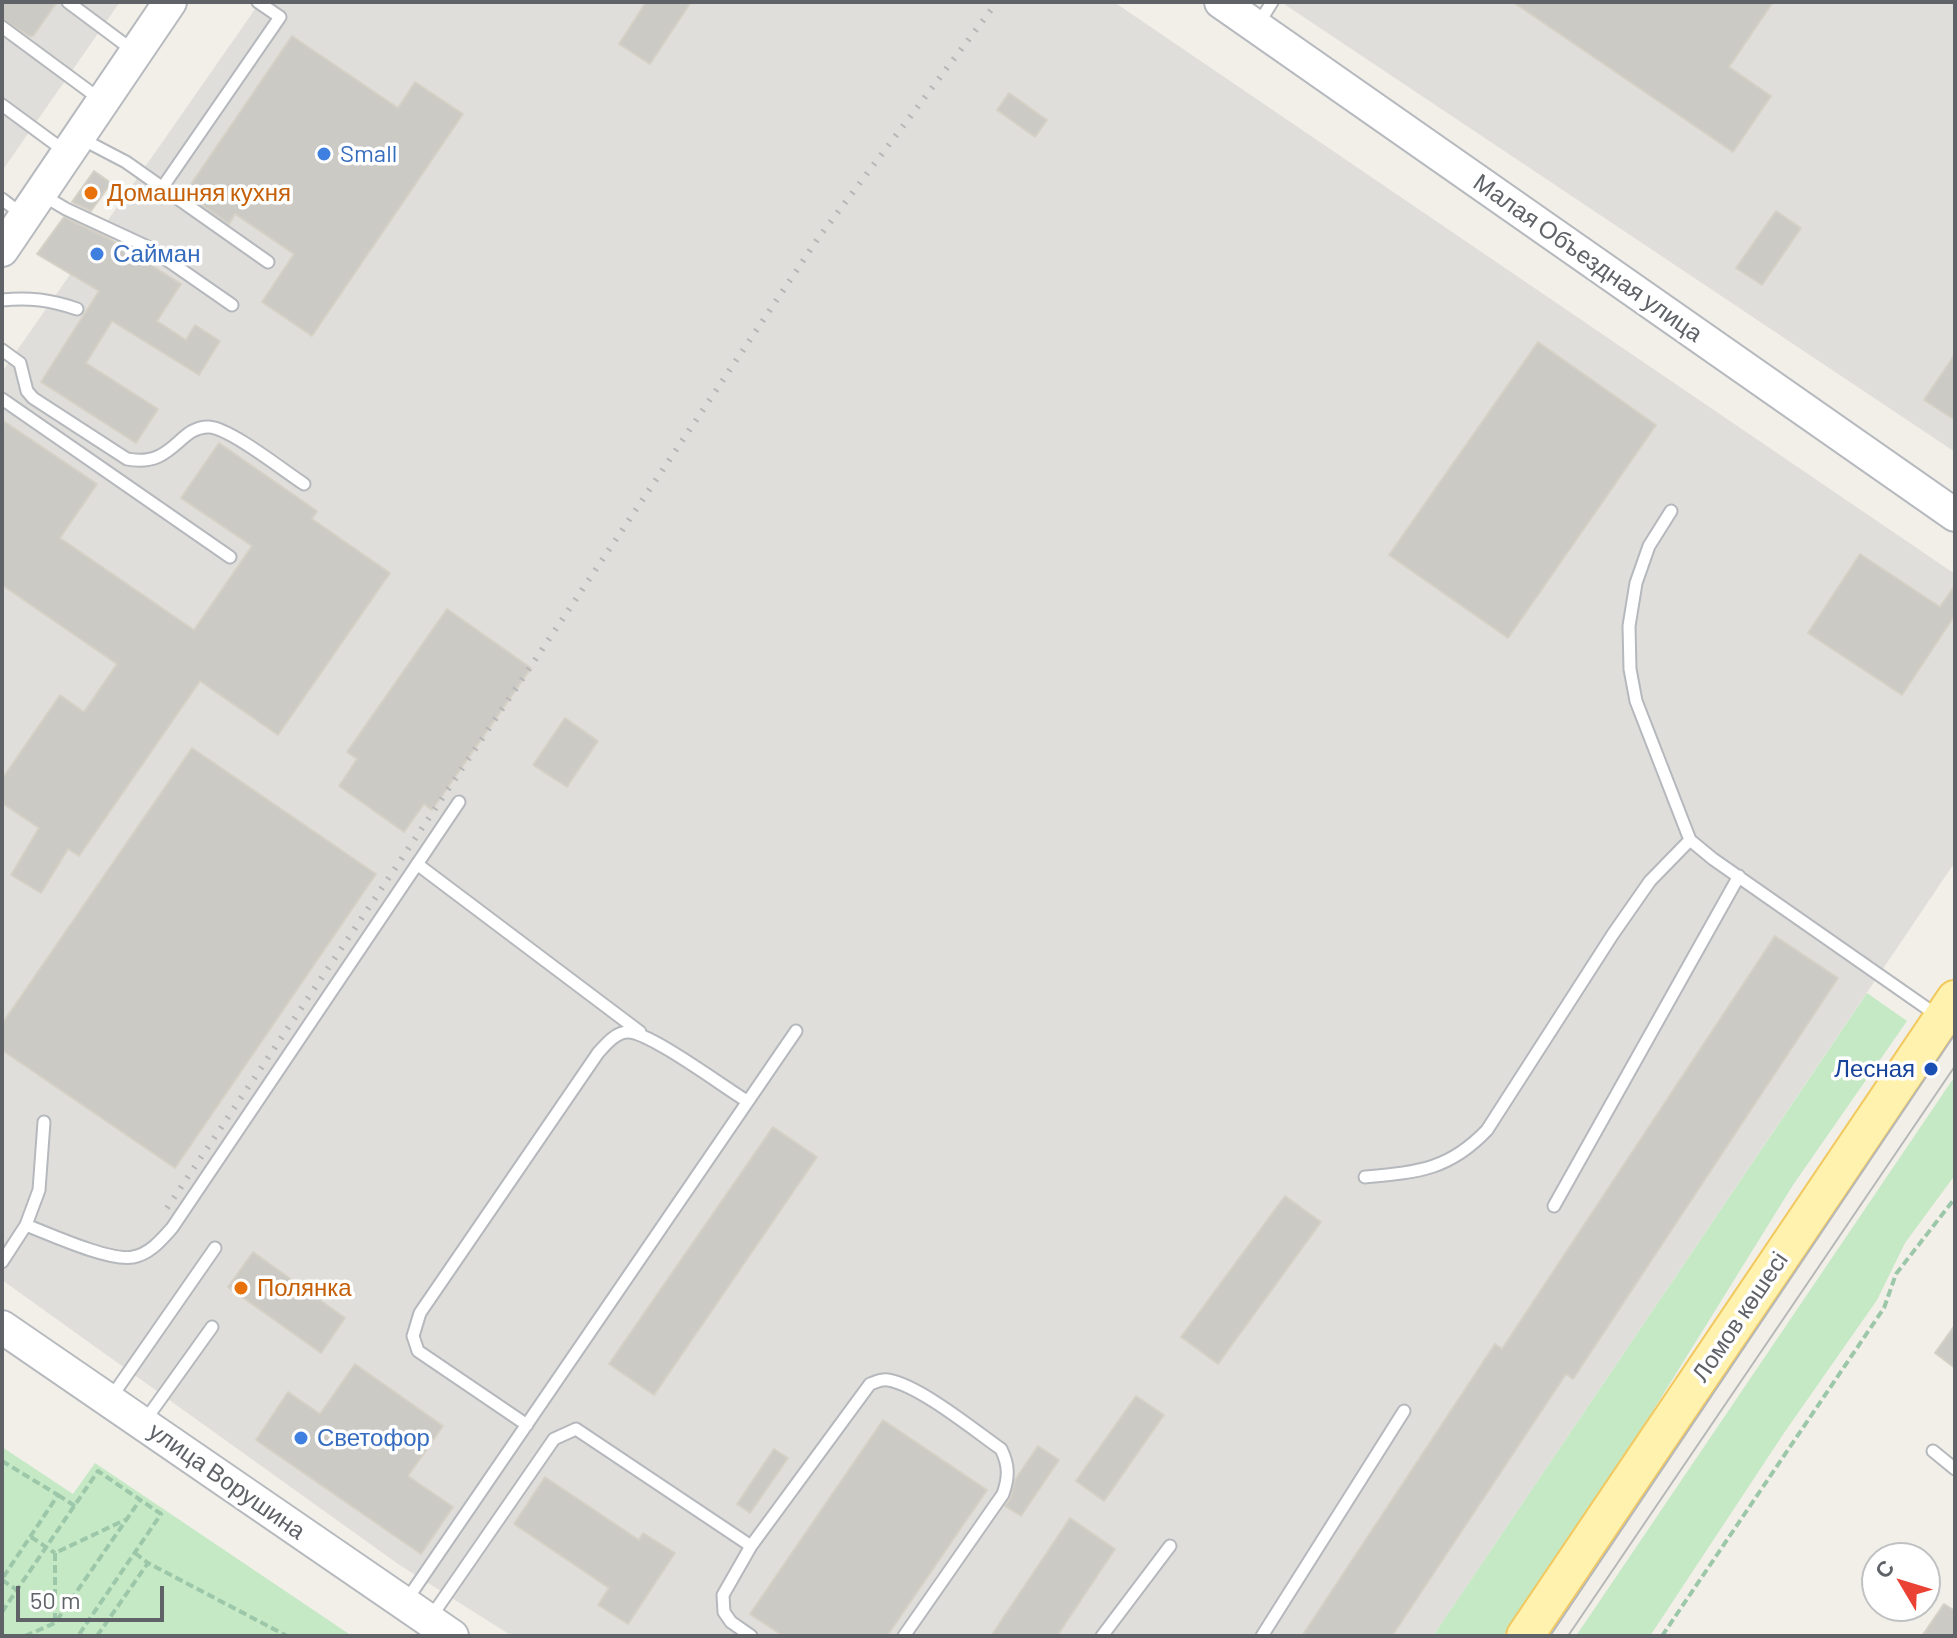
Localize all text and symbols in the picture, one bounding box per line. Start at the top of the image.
place label: Small [340,140,397,168]
marker: Small [315,145,333,163]
street label: Малая Объездная улица [1468,168,1708,348]
place label: Домашняя кухня [107,179,291,207]
marker: Домашняя кухня [82,184,100,202]
place label: Сайман [113,240,200,268]
marker: Сайман [88,245,106,263]
place label: Лесная [1834,1055,1915,1083]
marker: Лесная [1922,1060,1940,1078]
street label: Ломов көшесі [1686,1247,1794,1387]
place label: Полянка [257,1274,352,1302]
marker: Полянка [232,1279,250,1297]
street label: улица Ворушина [143,1416,311,1546]
place label: Светофор [317,1424,430,1452]
marker: Светофор [292,1429,310,1447]
north arrow [1861,1542,1941,1622]
text: С [1869,1554,1899,1583]
scale bar [20,1570,168,1620]
text: 50 m [30,1585,81,1614]

